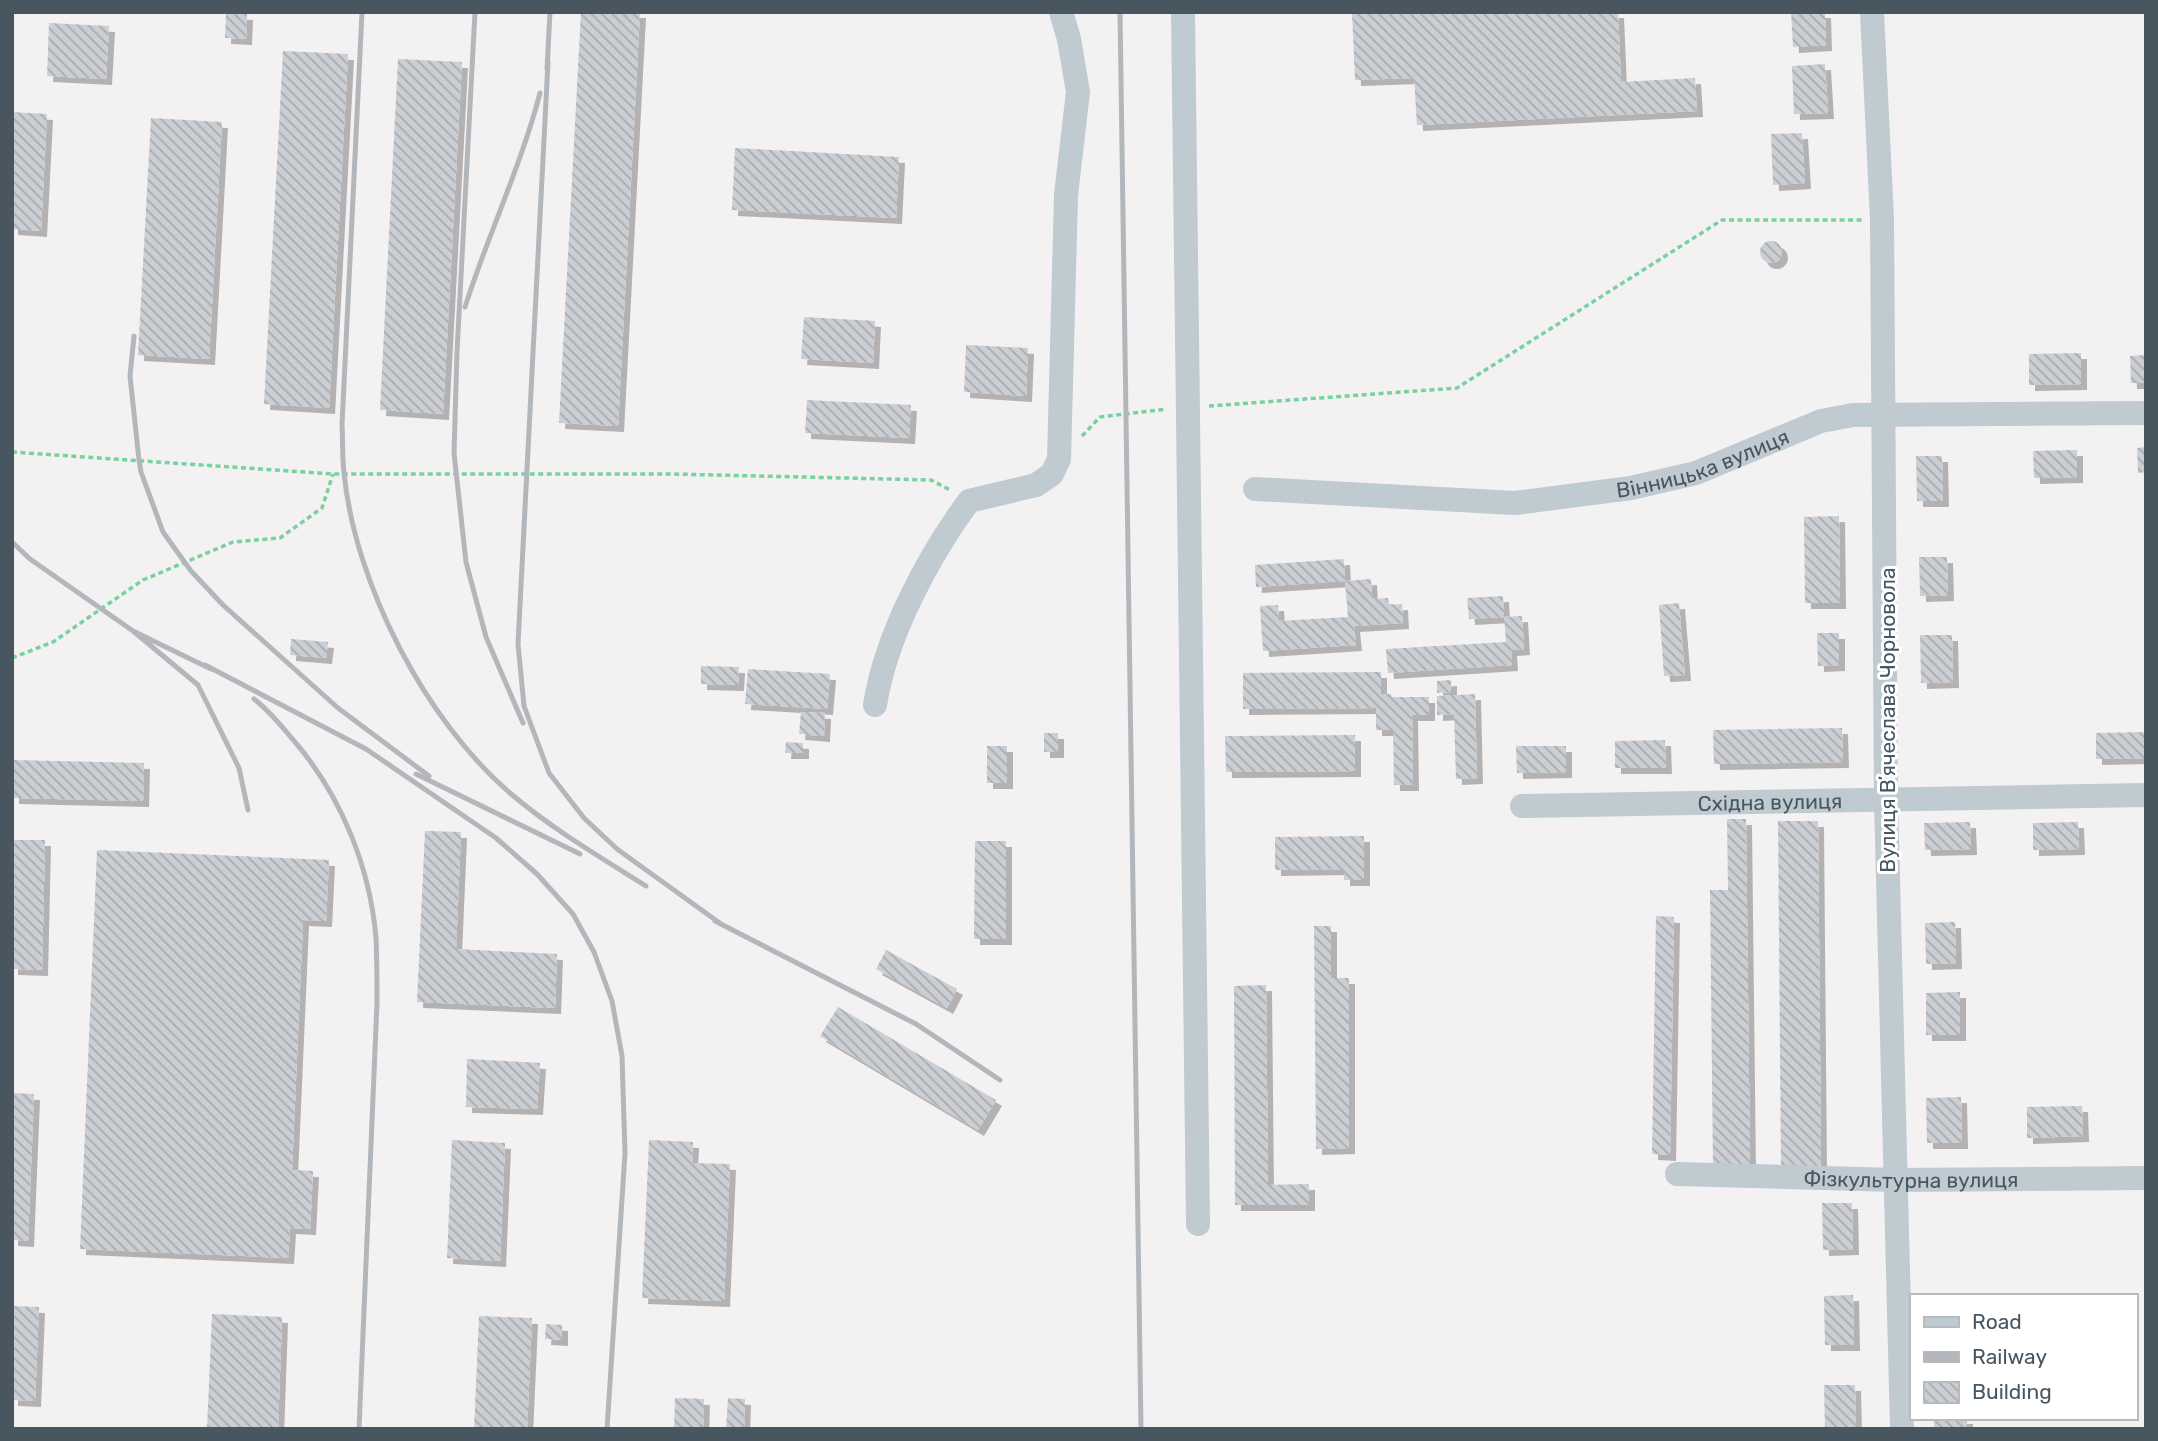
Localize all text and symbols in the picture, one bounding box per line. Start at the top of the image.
street label: Вінницька вулиця [1615,423,1793,502]
street label: Вулиця Вʼячеслава Чорновола [1875,567,1900,873]
street label: Східна вулиця [1697,788,1842,815]
street label: Фізкультурна вулиця [1803,1165,2019,1193]
legend [1910,1294,2137,1420]
text: Road [1972,1309,2022,1334]
text: Railway [1972,1344,2047,1369]
text: Building [1972,1379,2052,1404]

